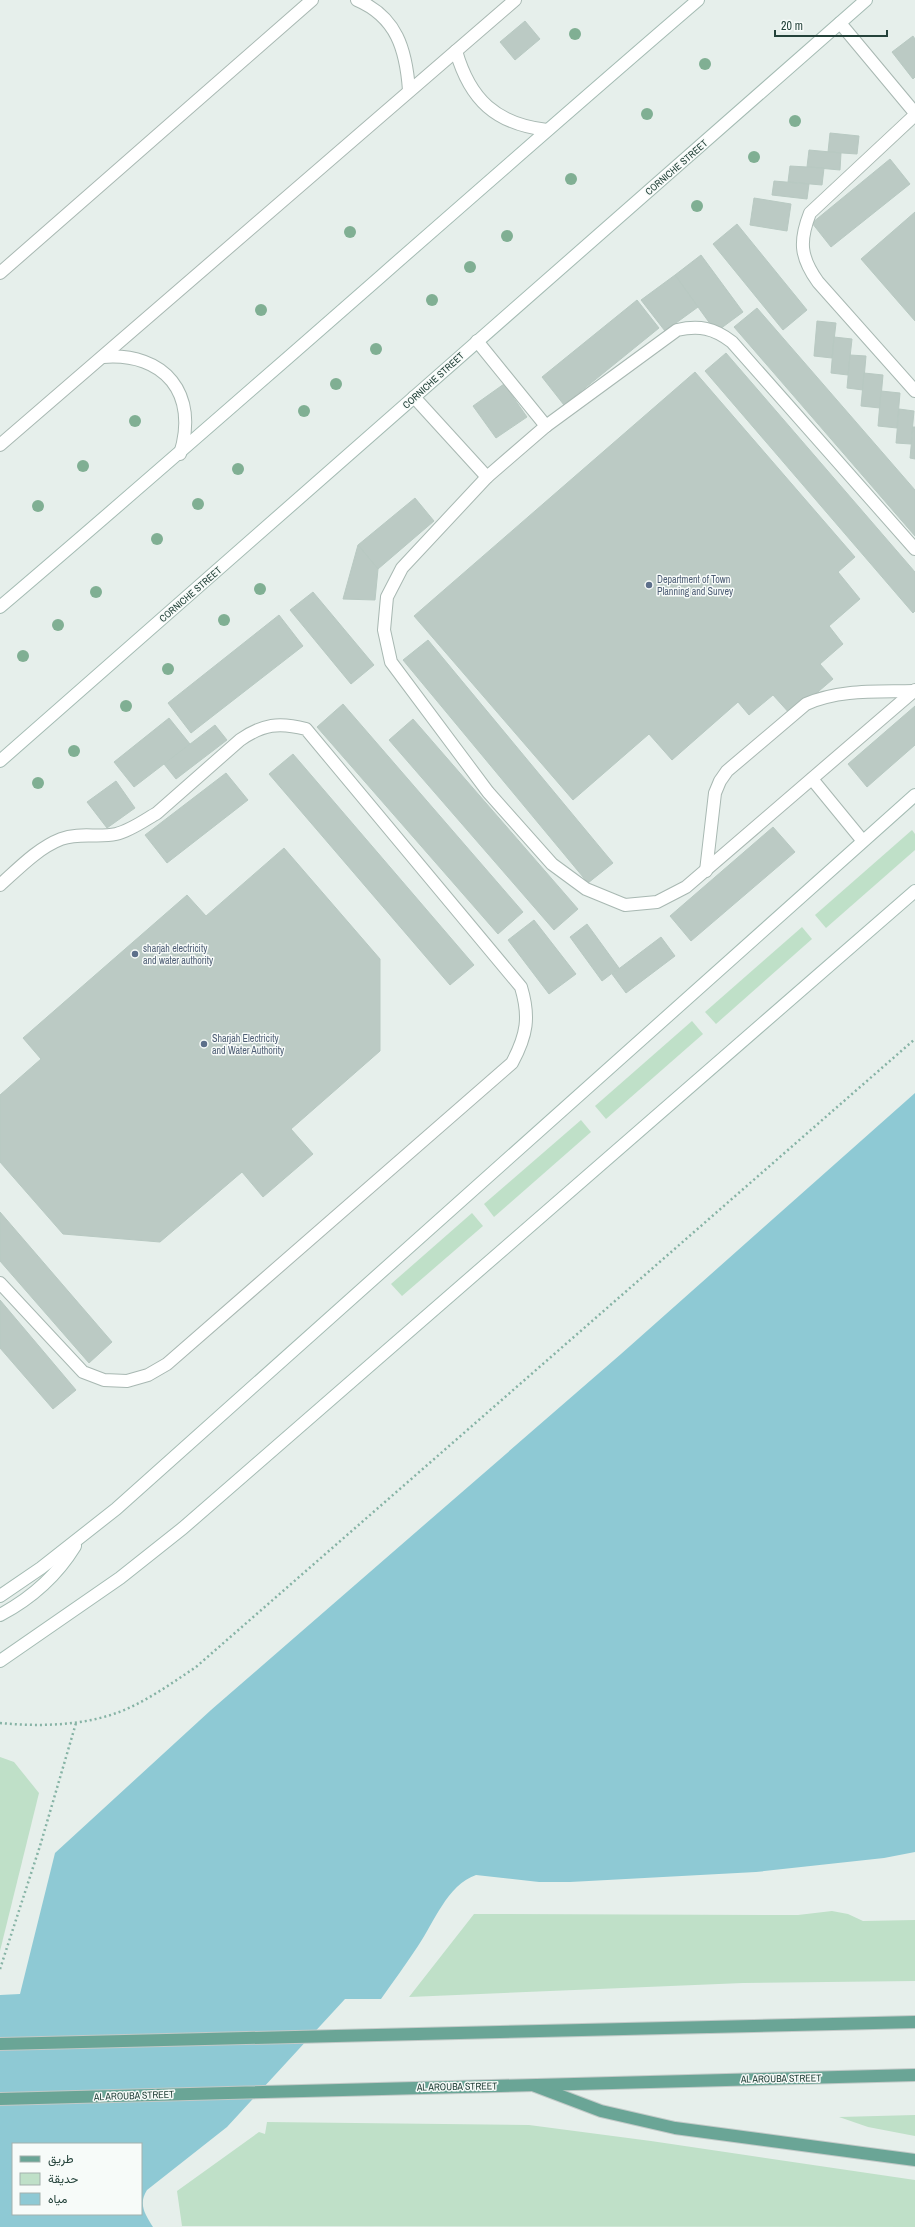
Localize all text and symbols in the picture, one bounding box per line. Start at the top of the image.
scale bar [775,12,887,38]
text: 20 m [781,18,803,34]
street label: CORNICHE STREET [642,137,710,198]
street label: CORNICHE STREET [400,349,467,411]
street label: CORNICHE STREET [156,564,224,625]
place label: Department of Town Planning and Survey [657,573,734,598]
marker: Department of Town Planning and Survey [644,580,654,590]
place label: sharjah electricity and water authority [143,942,214,967]
marker: sharjah electricity and water authority [130,949,140,959]
place label: Sharjah Electricity and Water Authority [212,1032,285,1057]
marker: Sharjah Electricity and Water Authority [199,1039,209,1049]
street label: AL AROUBA STREET [740,2071,821,2086]
street label: AL AROUBA STREET [416,2079,497,2094]
street label: AL AROUBA STREET [93,2088,174,2103]
legend [12,2143,142,2215]
text: طريق [48,2151,74,2167]
text: حديقة [48,2171,78,2187]
text: مياه [48,2191,67,2207]

